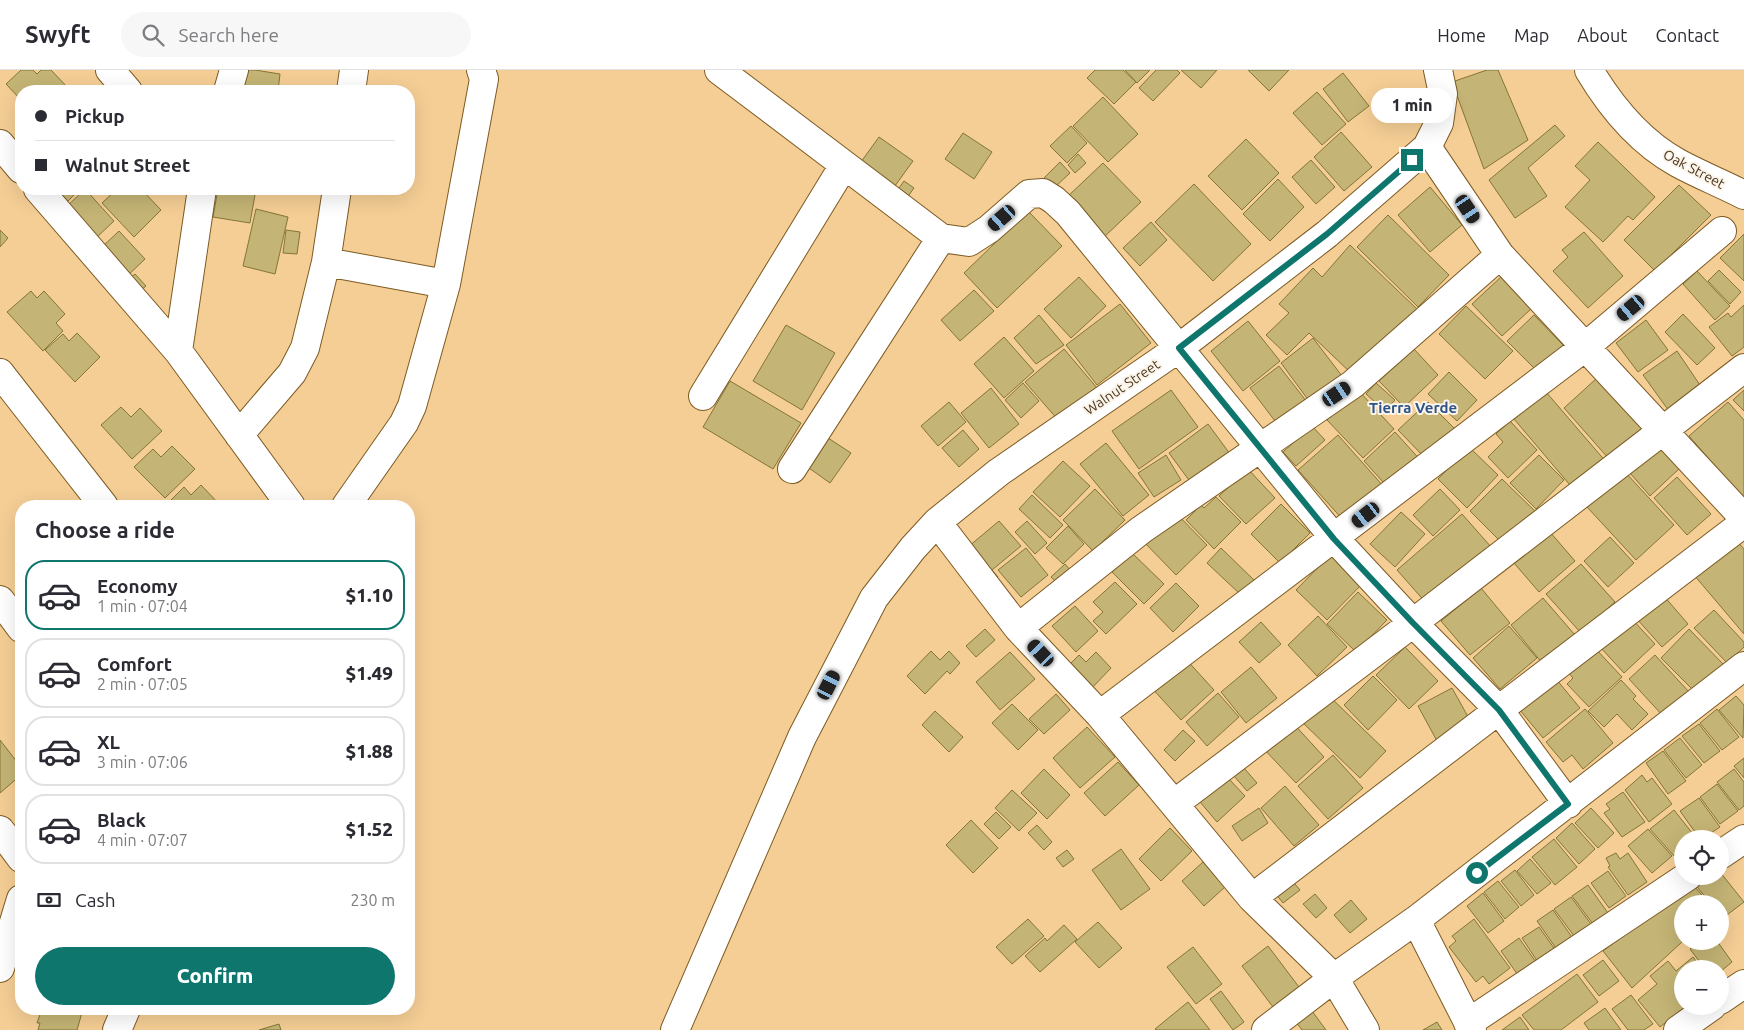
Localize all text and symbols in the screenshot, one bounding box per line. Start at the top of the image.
search box [121,12,471,57]
text: Swyft [25,21,91,48]
icon: search [139,21,167,49]
text: Search here [179,24,279,46]
text: Home [1437,25,1486,45]
text: Map [1514,25,1549,45]
text: About [1577,25,1627,45]
text: Contact [1655,25,1719,45]
callout: 1 min [1371,88,1453,122]
text: 1 min [1392,96,1432,114]
text: Pickup [65,105,125,127]
street label: Oak Street [1660,146,1728,192]
route end [1401,149,1423,171]
text: Walnut Street [65,154,190,176]
car [1453,192,1482,226]
car [985,202,1018,234]
car [1614,293,1647,323]
street label: Walnut Street [1081,356,1163,418]
car [1320,379,1353,409]
district label: Tierra Verde [1369,399,1457,416]
car [1349,500,1382,530]
text: Choose a ride [35,517,175,542]
icon: car [37,573,82,618]
text: Economy [97,575,178,597]
text: $1.10 [345,584,393,606]
text: 1 min · 07:04 [97,597,188,615]
car [1025,637,1056,669]
icon: car [37,651,82,696]
text: Comfort [97,653,172,675]
text: $1.49 [345,662,393,684]
car [815,668,842,702]
text: 2 min · 07:05 [97,675,188,693]
icon: car [37,729,82,774]
text: XL [97,731,120,753]
text: $1.88 [345,740,393,762]
text: 3 min · 07:06 [97,753,188,771]
icon: car [37,807,82,852]
text: Black [97,809,146,831]
text: $1.52 [345,818,393,840]
map controls [1674,830,1729,1015]
button: locate [1674,830,1729,885]
text: 4 min · 07:07 [97,831,188,849]
route start [1466,862,1488,884]
icon: cash [35,886,63,914]
text: Cash [75,889,116,911]
text: 230 m [350,891,395,909]
button: + [1674,895,1729,950]
button: Confirm [35,947,395,1005]
button: − [1674,960,1729,1015]

